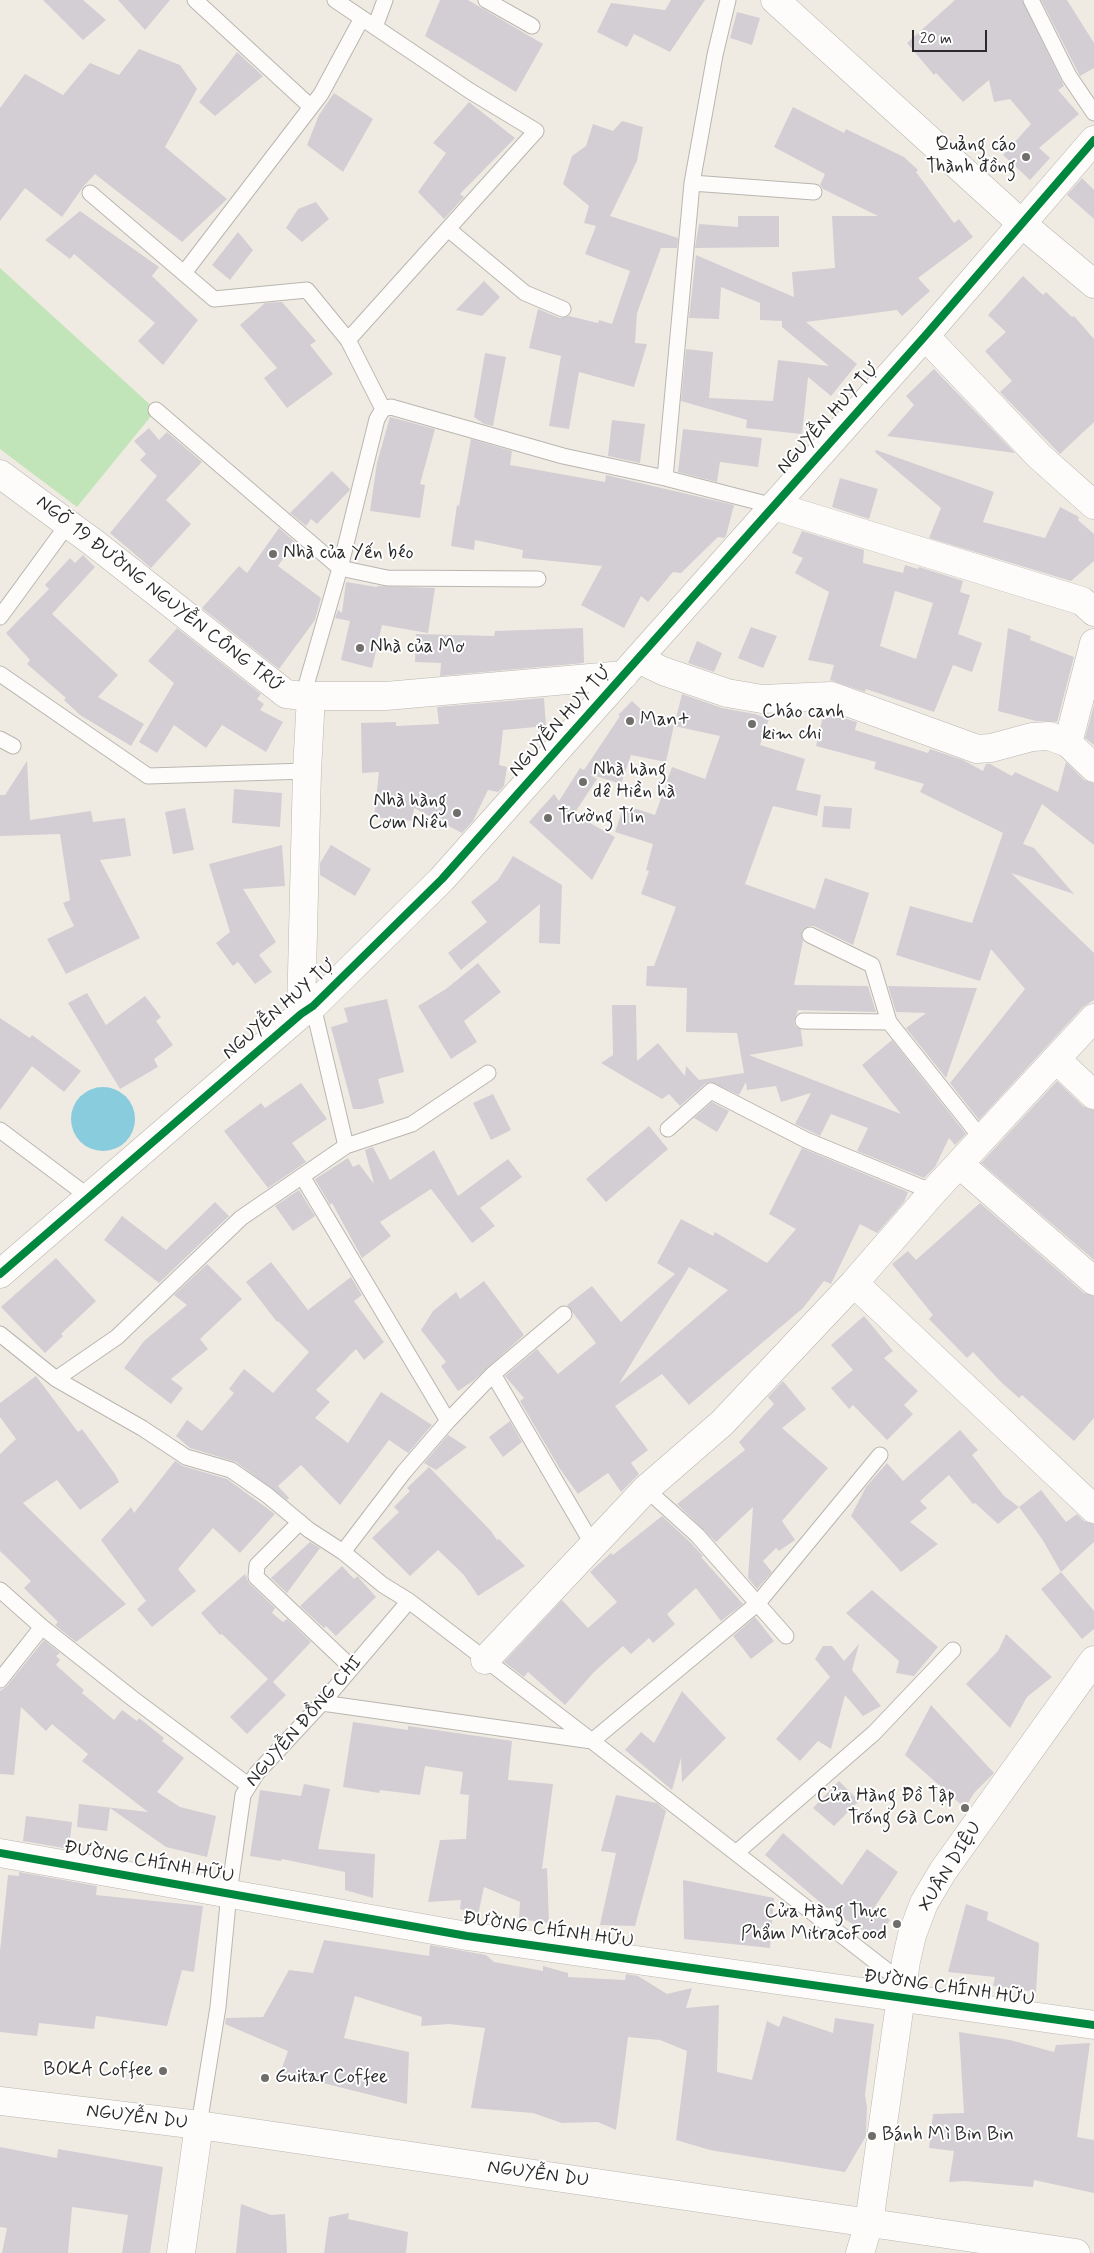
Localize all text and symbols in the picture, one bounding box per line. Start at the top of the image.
scale bar [914,20,989,52]
text: 20 m [920,29,952,49]
place label: Quảng cáo Thành đồng [926,135,1016,179]
marker: Quảng cáo Thành đồng [1020,151,1032,163]
street label: NGUYỄN HUY TỰ [773,358,885,480]
street label: NGÕ 19 ĐƯỜNG NGUYỄN CÔNG TRỨ [31,492,287,698]
place label: Nhà của Yến béo [283,543,414,565]
marker: Nhà của Yến béo [267,548,279,560]
place label: Nhà của Mơ [370,637,465,659]
marker: Nhà của Mơ [354,642,366,654]
street label: NGUYỄN HUY TỰ [505,661,617,783]
place label: Cháo canh kim chi [762,702,844,746]
place label: Man+ [640,710,690,732]
marker: Man+ [624,715,636,727]
marker: Cháo canh kim chi [746,718,758,730]
place label: Nhà hàng dê Hiền hà [593,760,676,804]
marker: Nhà hàng dê Hiền hà [577,776,589,788]
place label: Nhà hàng Cơm Niêu [369,791,447,835]
marker: Nhà hàng Cơm Niêu [451,807,463,819]
place label: Trường Tín [558,807,644,829]
marker: Trường Tín [542,812,554,824]
street label: NGUYỄN HUY TỰ [219,955,341,1065]
street label: NGUYỄN ĐỒNG CHI [242,1652,368,1792]
place label: Cửa Hàng Đồ Tập Trống Gà Con [817,1786,955,1830]
marker: Cửa Hàng Đồ Tập Trống Gà Con [959,1802,971,1814]
street label: XUÂN DIỆU [914,1818,988,1916]
street label: ĐƯỜNG CHÍNH HỮU [62,1837,236,1889]
place label: Cửa Hàng Thực Phẩm MitracoFood [741,1902,887,1946]
street label: ĐƯỜNG CHÍNH HỮU [461,1908,635,1954]
marker: Cửa Hàng Thực Phẩm MitracoFood [891,1918,903,1930]
street label: ĐƯỜNG CHÍNH HỮU [862,1966,1036,2012]
place label: BOKA Coffee [43,2060,153,2082]
marker: BOKA Coffee [157,2065,169,2077]
place label: Guitar Coffee [275,2067,388,2089]
marker: Guitar Coffee [259,2072,271,2084]
street label: NGUYỄN DU [85,2100,189,2136]
place label: Bánh Mì Bin Bin [882,2125,1014,2147]
marker: Bánh Mì Bin Bin [866,2130,878,2142]
street label: NGUYỄN DU [486,2157,590,2193]

